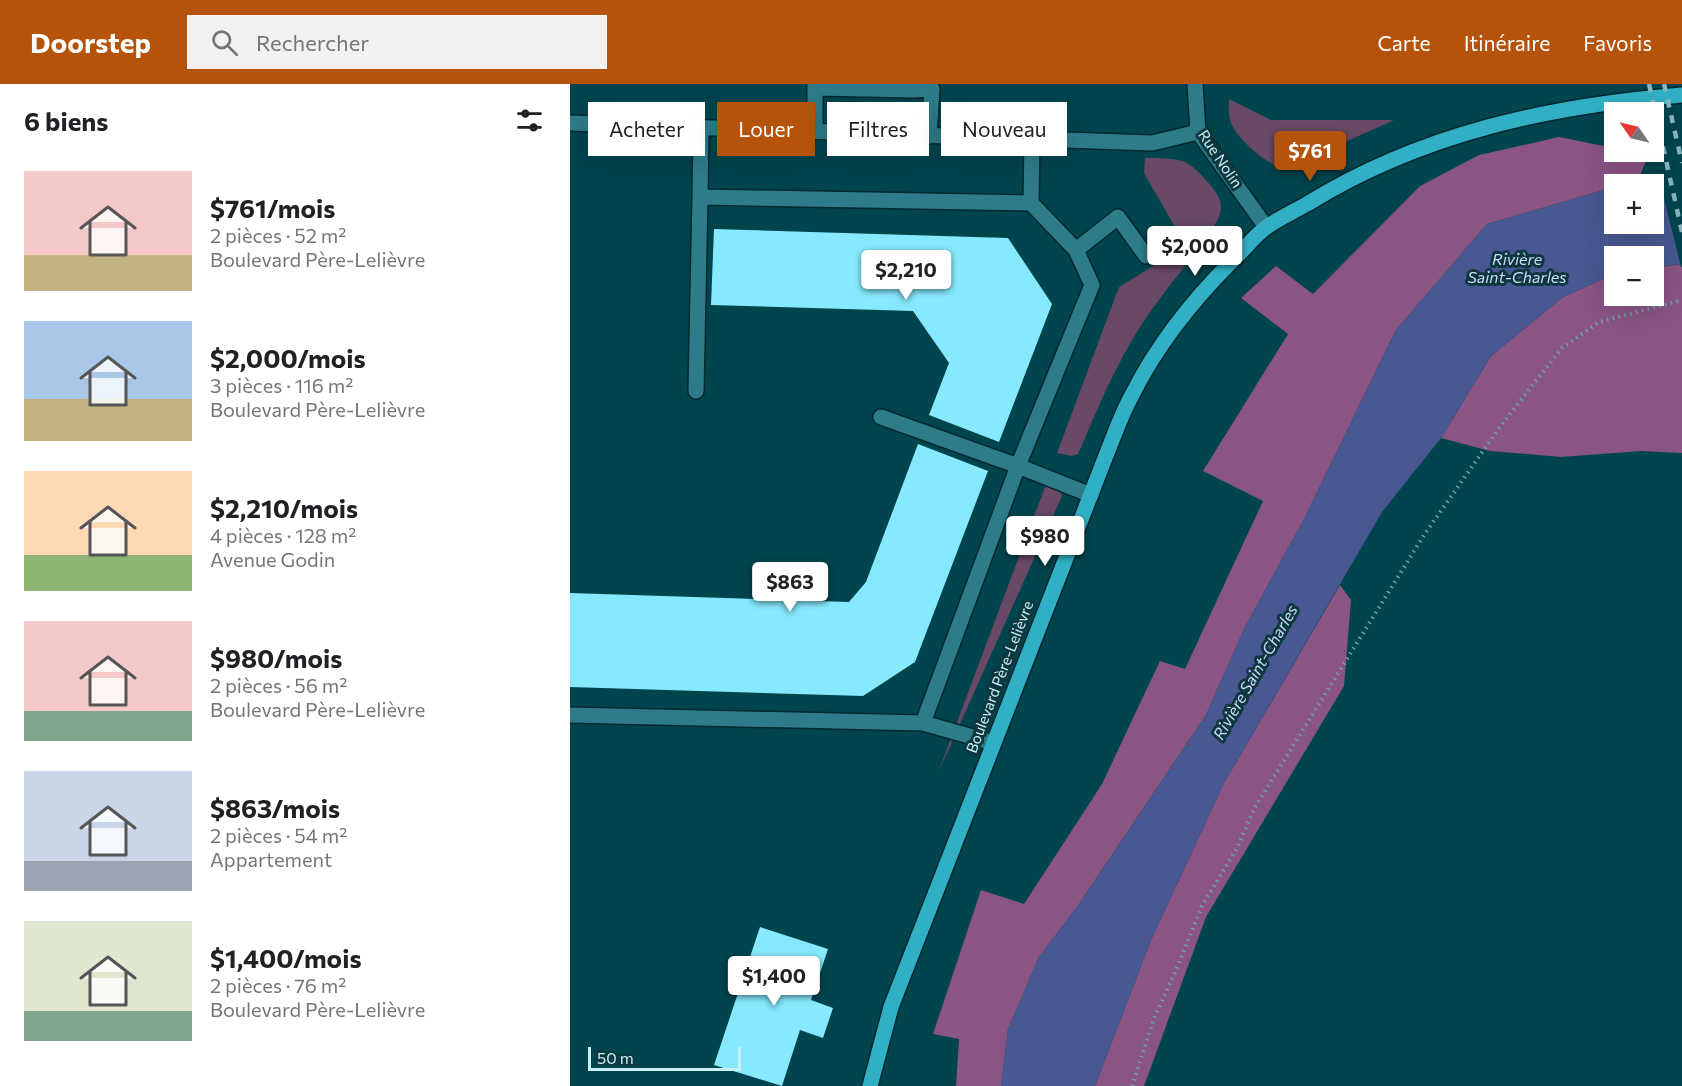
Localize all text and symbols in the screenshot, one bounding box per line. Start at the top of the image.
search box [187,15,607,69]
text: Doorstep [30,25,151,59]
icon: search [208,26,241,59]
text: Rechercher [256,29,369,56]
text: Carte [1377,30,1431,55]
text: Itinéraire [1464,30,1550,55]
text: Favoris [1583,30,1652,55]
chip: Acheter [588,102,705,156]
chip: Louer [717,102,815,156]
chip: Filtres [827,102,929,156]
chip: Nouveau [941,102,1067,156]
north arrow [1604,102,1664,162]
map controls [1604,102,1664,306]
icon: filters [513,104,546,137]
text: 6 biens [24,105,109,136]
street label: Rue Nolin [1195,126,1247,191]
pin: $761 [1274,131,1346,182]
text: $761 [1288,138,1332,162]
button: + [1604,174,1664,234]
text: $761/mois [210,192,335,223]
icon: home [72,195,144,267]
text: 2 pièces · 52 m² [210,223,346,247]
pin: $2,000 [1146,226,1244,277]
text: $2,000 [1161,233,1229,257]
button: − [1604,246,1664,306]
text: Boulevard Père-Lelièvre [210,247,425,271]
water label: Rivière Saint-Charles [1467,249,1567,286]
pin: $2,210 [857,250,955,301]
text: $2,210 [875,257,937,281]
text: $2,000/mois [210,342,366,373]
icon: home [72,345,144,417]
text: 3 pièces · 116 m² [210,373,353,397]
text: Boulevard Père-Lelièvre [210,397,425,421]
text: $2,210/mois [210,492,358,523]
icon: home [72,495,144,567]
pin: $980 [1009,516,1081,567]
text: 4 pièces · 128 m² [210,523,356,547]
text: $980 [1020,523,1070,547]
text: Avenue Godin [210,547,335,571]
pin: $863 [754,562,826,613]
text: $863 [766,569,814,593]
street label: Boulevard Père-Lelièvre [962,598,1036,755]
water label: Rivière Saint-Charles [1208,601,1301,742]
text: $980/mois [210,642,342,673]
icon: home [72,645,144,717]
text: 2 pièces · 56 m² [210,673,347,697]
text: Boulevard Père-Lelièvre [210,697,425,721]
text: $863/mois [210,792,340,823]
icon: home [72,795,144,867]
text: 2 pièces · 54 m² [210,823,347,847]
text: Appartement [210,847,332,871]
text: $1,400/mois [210,942,362,973]
icon: home [72,945,144,1017]
pin: $1,400 [725,956,823,1007]
text: $1,400 [742,963,806,987]
text: 2 pièces · 76 m² [210,973,346,997]
text: Boulevard Père-Lelièvre [210,997,425,1021]
scale bar [588,1044,741,1072]
text: 50 m [597,1048,634,1067]

